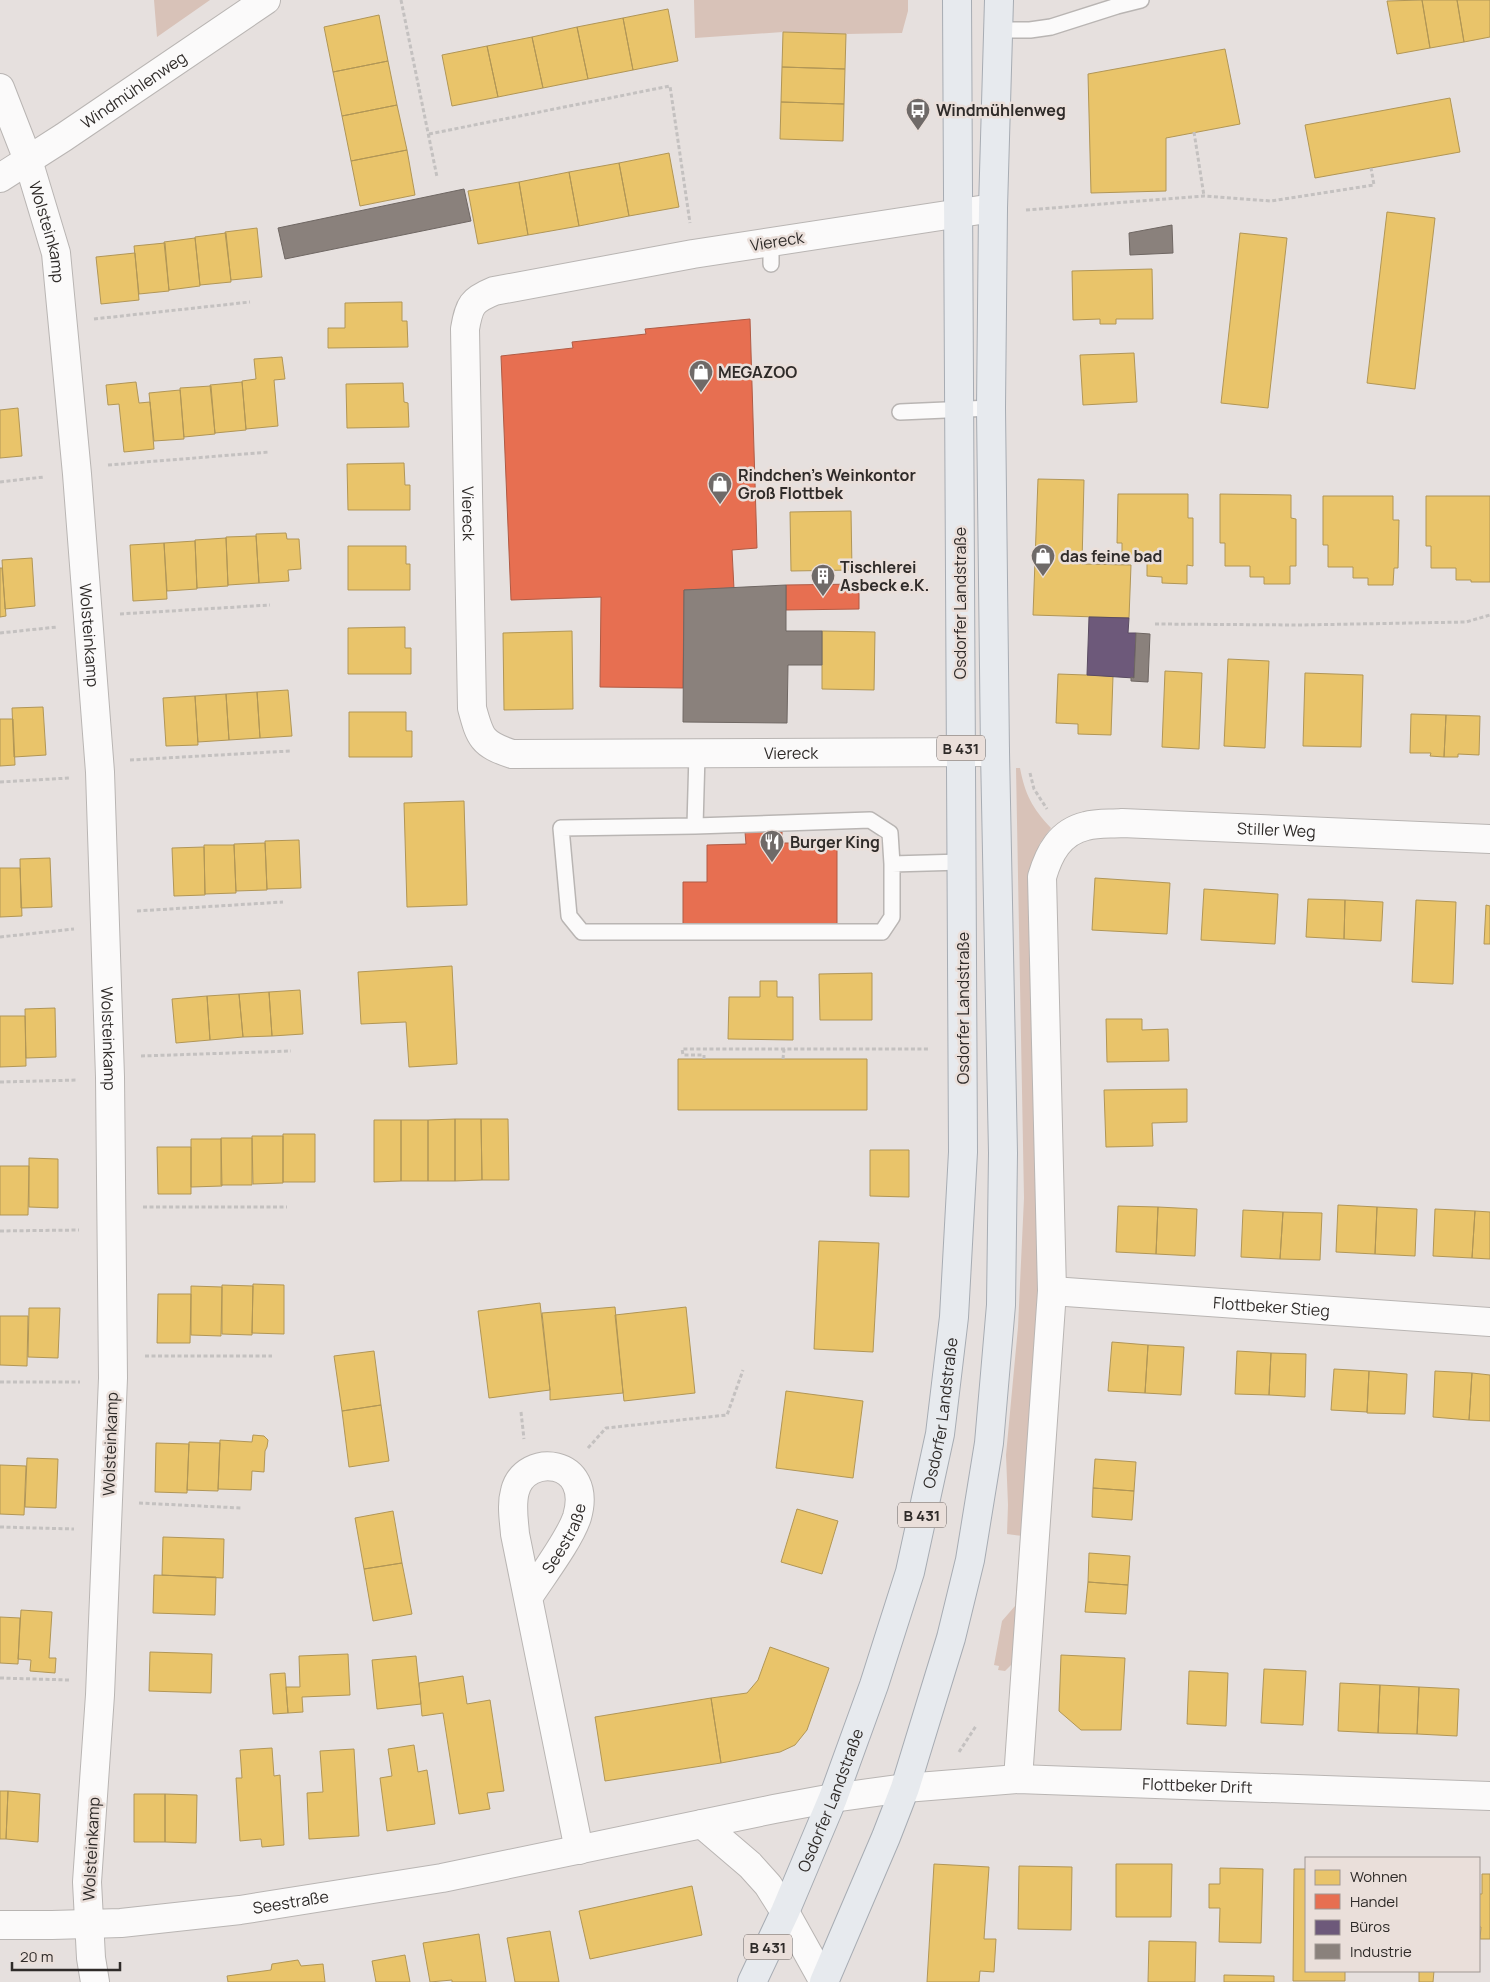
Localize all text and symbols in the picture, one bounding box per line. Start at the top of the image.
street label: Windmühlenweg [76,46,191,134]
bus stop icon: Windmühlenweg [905,97,931,131]
place label: Windmühlenweg [936,99,1066,121]
street label: Wolsteinkamp [24,178,70,284]
street label: Viereck [749,226,807,256]
shop icon: MEGAZOO [688,359,714,393]
place label: MEGAZOO [718,361,797,383]
place label: Rindchen's Weinkontor Groß Flottbek [738,464,916,504]
shop icon: Rindchen's Weinkontor Groß Flottbek [707,471,733,505]
street label: Viereck [457,486,480,542]
street label: Osdorfer Landstraße [949,527,971,679]
shop icon: das feine bad [1030,543,1056,577]
place label: das feine bad [1060,545,1162,567]
place label: Tischlerei Asbeck e.K. [840,556,929,596]
building icon: Tischlerei Asbeck e.K. [810,563,836,597]
street label: Wolsteinkamp [74,582,104,688]
road number: B 431 [937,736,985,760]
street label: Viereck [764,742,819,764]
street label: Stiller Weg [1237,817,1316,842]
restaurant icon: Burger King [759,829,785,863]
place label: Burger King [790,831,880,853]
street label: Osdorfer Landstraße [952,932,974,1084]
street label: Wolsteinkamp [96,986,121,1091]
street label: Flottbeker Stieg [1212,1291,1331,1322]
street label: Osdorfer Landstraße [917,1336,962,1490]
street label: Wolsteinkamp [97,1392,123,1496]
street label: Seestraße [536,1502,591,1578]
road number: B 431 [898,1502,946,1528]
street label: Osdorfer Landstraße [792,1725,868,1875]
street label: Flottbeker Drift [1142,1772,1253,1798]
street label: Wolsteinkamp [77,1796,105,1902]
legend [1305,1857,1480,1972]
text: Wohnen [1350,1866,1407,1887]
street label: Seestraße [251,1885,330,1919]
text: Handel [1350,1891,1399,1912]
text: Büros [1350,1916,1390,1937]
road number: B 431 [744,1934,792,1960]
scale bar [12,1940,120,1972]
text: Industrie [1350,1941,1412,1962]
text: 20 m [20,1946,53,1967]

